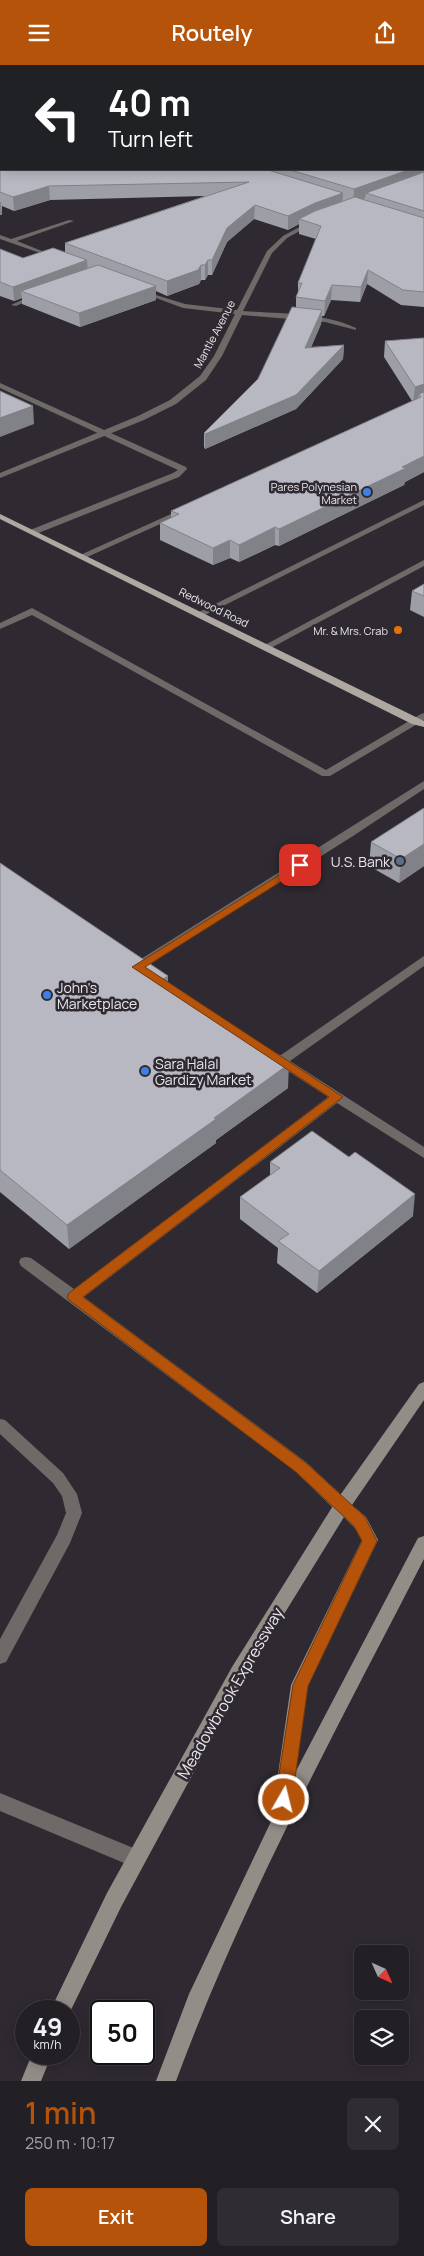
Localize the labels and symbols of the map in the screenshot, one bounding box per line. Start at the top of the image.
street label: Mantle Avenue [190,297,239,371]
place label: Pares Polynesian Market [271,479,357,507]
marker: Pares Polynesian Market [361,486,373,498]
street label: Redwood Road [177,584,251,630]
place label: Mr. & Mrs. Crab [313,623,388,638]
marker: Mr. & Mrs. Crab [392,624,404,636]
pin [279,844,321,886]
place label: U.S. Bank [331,852,391,871]
marker: U.S. Bank [394,855,406,867]
place label: John's Marketplace [57,978,137,1013]
marker: John's Marketplace [41,989,53,1001]
place label: Sara Halal Gardizy Market [155,1054,252,1089]
marker: Sara Halal Gardizy Market [139,1065,151,1077]
street label: Meadowbrook Expressway [172,1603,288,1783]
position arrow [257,1773,309,1825]
north arrow [354,1945,409,2000]
speed limit sign: 50 [90,2000,155,2065]

